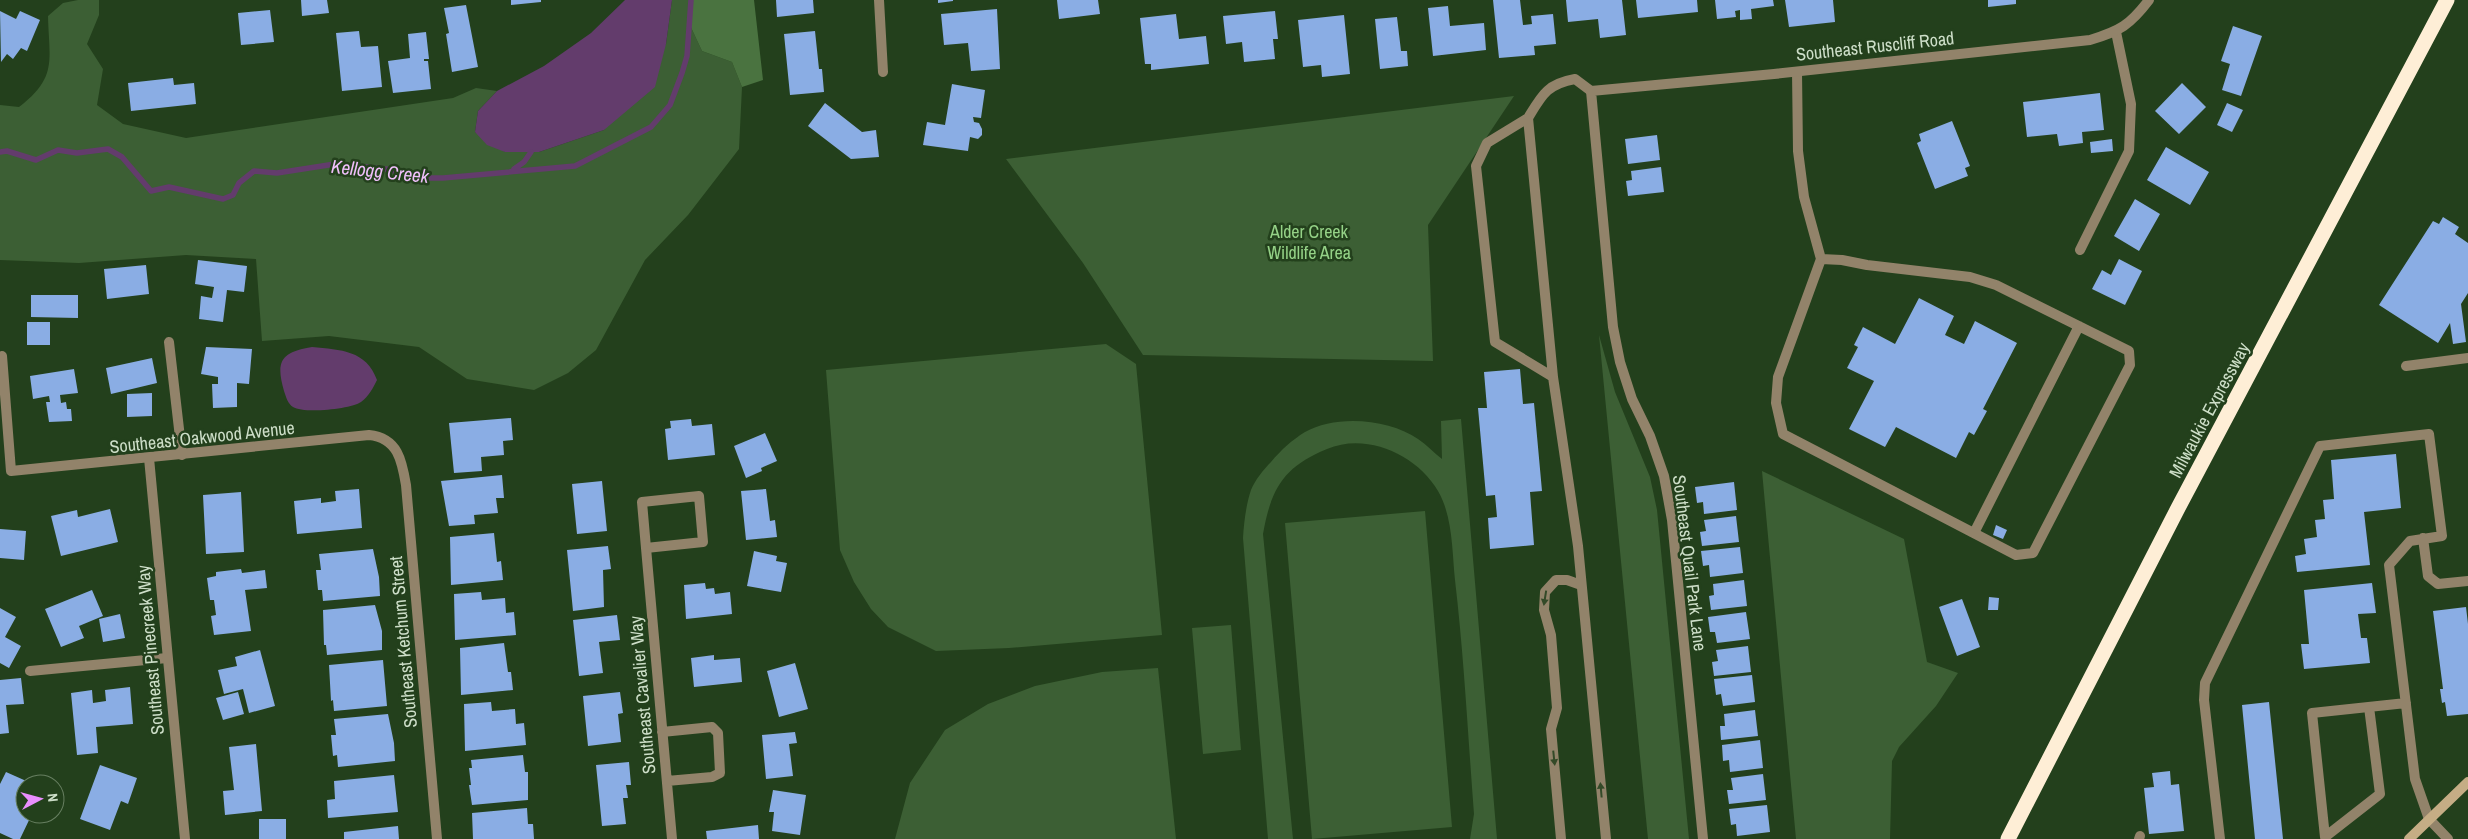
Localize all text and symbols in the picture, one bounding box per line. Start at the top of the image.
street label: Southeast Ruscliff Road [1795,25,1955,67]
water label: Kellogg Creek [330,153,431,189]
park label: Alder Creek Wildlife Area [1267,219,1351,265]
street label: Milwaukie Expressway [2163,337,2256,482]
street label: Southeast Oakwood Avenue [108,415,296,459]
street label: Southeast Quail Park Lane [1667,474,1713,652]
street label: Southeast Ketchum Street [383,555,423,729]
street label: Southeast Pinecreek Way [130,564,170,736]
one-way arrow [1541,591,1549,607]
street label: Southeast Cavalier Way [623,614,661,775]
one-way arrow [1550,750,1558,766]
north arrow [15,774,65,824]
one-way arrow [1597,782,1605,798]
text: N [44,793,62,803]

